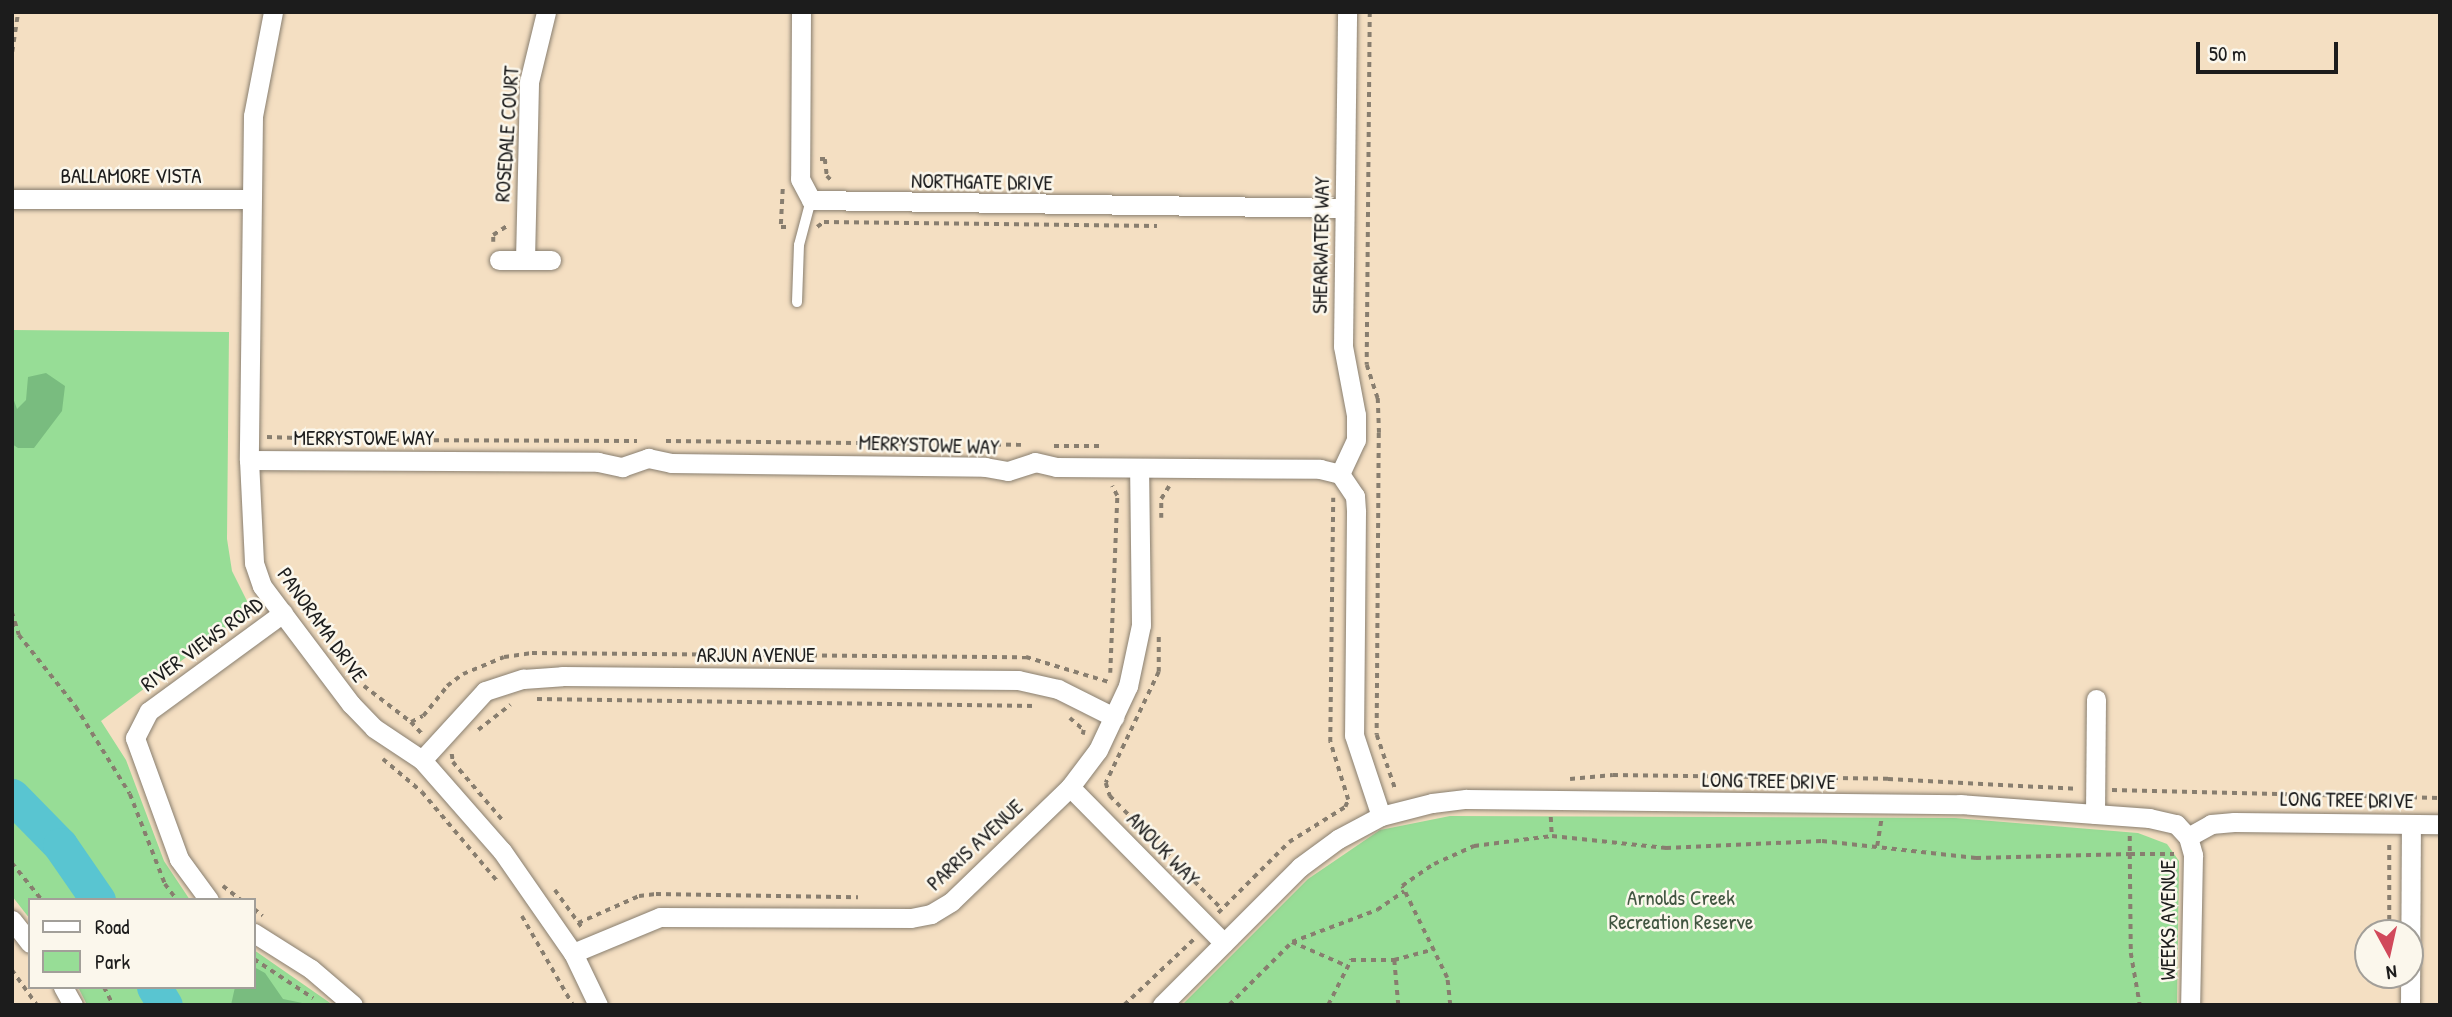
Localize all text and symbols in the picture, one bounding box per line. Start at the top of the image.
scale bar [2200,28,2342,72]
text: 50 m [2209,39,2246,68]
street label: ROSEDALE COURT [490,65,524,203]
street label: BALLAMORE VISTA [60,163,202,189]
street label: NORTHGATE DRIVE [911,168,1053,196]
street label: SHEARWATER WAY [1307,176,1335,314]
street label: MERRYSTOWE WAY [294,425,434,451]
street label: MERRYSTOWE WAY [858,430,1000,460]
street label: PANORAMA DRIVE [272,563,372,687]
street label: RIVER VIEWS ROAD [136,591,268,697]
street label: ARJUN AVENUE [697,642,815,668]
street label: LONG TREE DRIVE [1702,767,1836,795]
street label: LONG TREE DRIVE [2280,786,2414,814]
street label: PARRIS AVENUE [922,794,1028,896]
street label: ANOUK WAY [1122,807,1204,891]
street label: WEEKS AVENUE [2155,860,2181,980]
park label: Arnolds Creek Recreation Reserve [1609,885,1753,935]
legend [28,898,256,989]
text: Road [95,912,129,941]
north arrow [2354,919,2424,989]
text: Park [95,947,130,976]
text: N [2385,959,2398,986]

